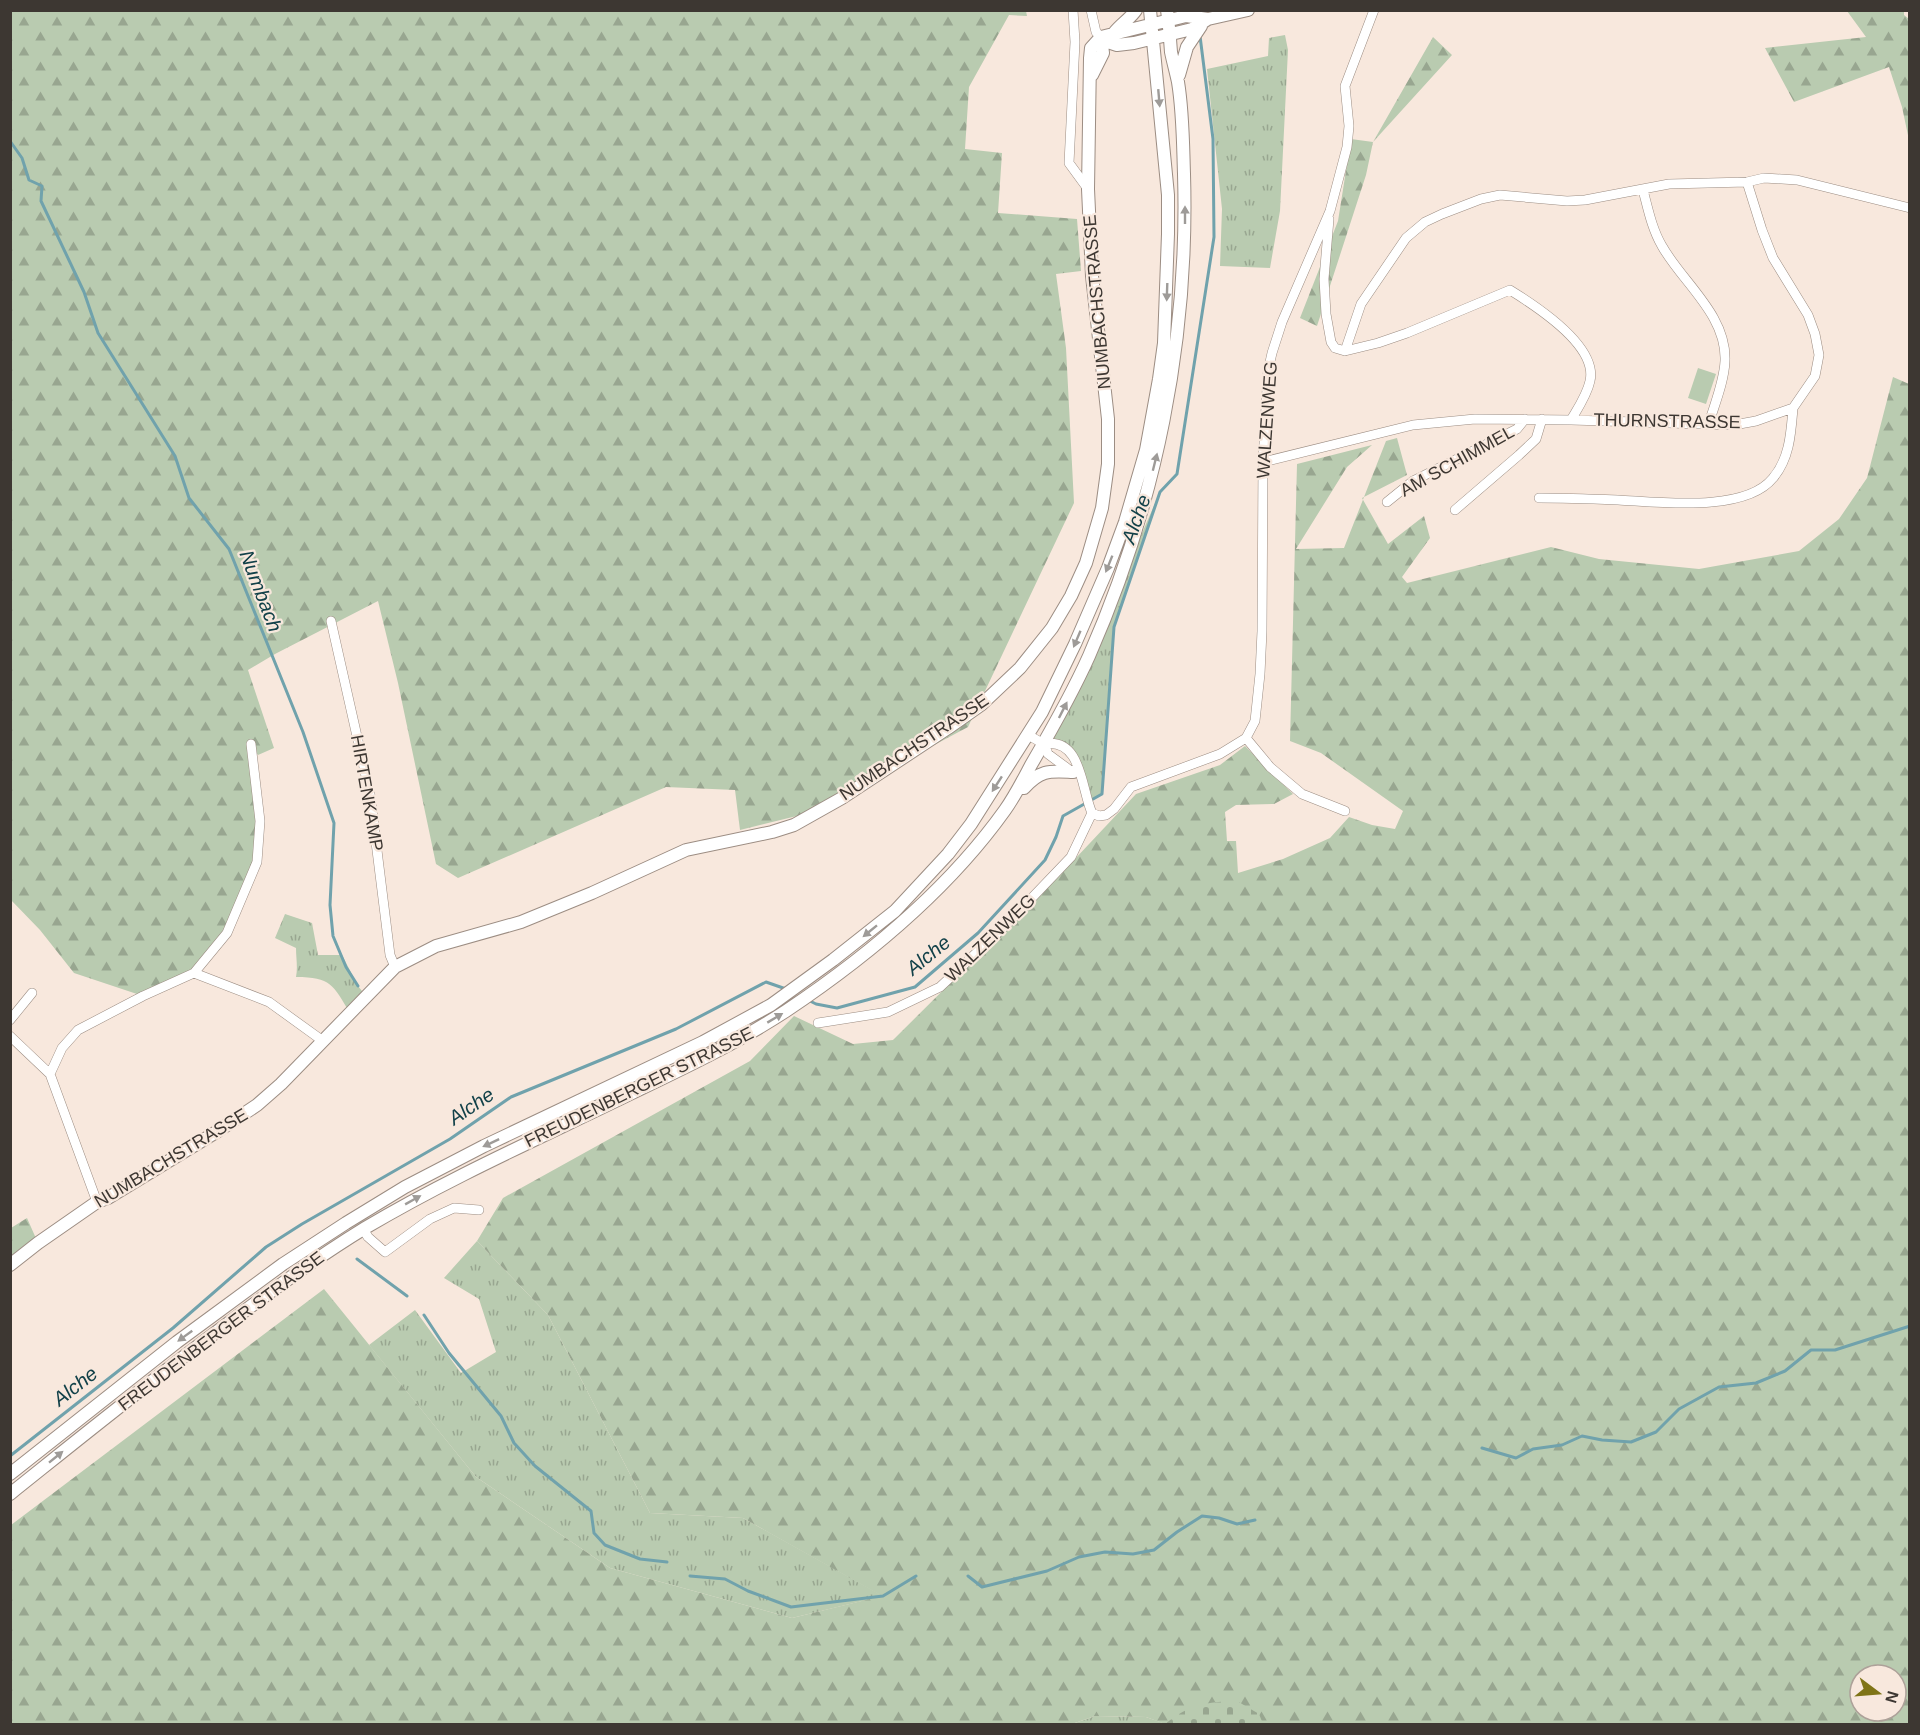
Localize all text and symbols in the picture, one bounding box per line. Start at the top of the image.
one-way arrow [1154,88,1164,107]
one-way arrow [1180,205,1189,224]
street label: NUMBACHSTRASSE [1079,214,1115,390]
one-way arrow [1162,283,1172,302]
street label: WALZENWEG [1253,361,1281,479]
street label: THURNSTRASSE [1593,410,1741,432]
street label: AM SCHIMMEL [1397,421,1517,501]
one-way arrow [1151,452,1161,471]
water label: Alche [1117,492,1155,547]
water label: Numbach [235,547,287,635]
one-way arrow [1104,555,1114,573]
one-way arrow [1072,631,1082,649]
street label: NUMBACHSTRASSE [836,690,992,804]
one-way arrow [1058,701,1067,718]
street label: HIRTENKAMP [347,733,387,853]
one-way arrow [991,776,1002,793]
street label: WALZENWEG [941,890,1039,986]
one-way arrow [862,924,877,937]
water label: Alche [901,931,954,980]
one-way arrow [767,1013,784,1023]
street label: FREUDENBERGER STRASSE [521,1023,757,1151]
water label: Alche [443,1083,498,1130]
street label: NUMBACHSTRASSE [91,1104,251,1212]
one-way arrow [481,1138,499,1148]
one-way arrow [405,1195,422,1205]
street label: FREUDENBERGER STRASSE [114,1247,328,1415]
one-way arrow [178,1330,193,1342]
water label: Alche [48,1362,101,1411]
one-way arrow [48,1451,64,1464]
north arrow [1848,1663,1908,1723]
text: N [1882,1689,1902,1705]

